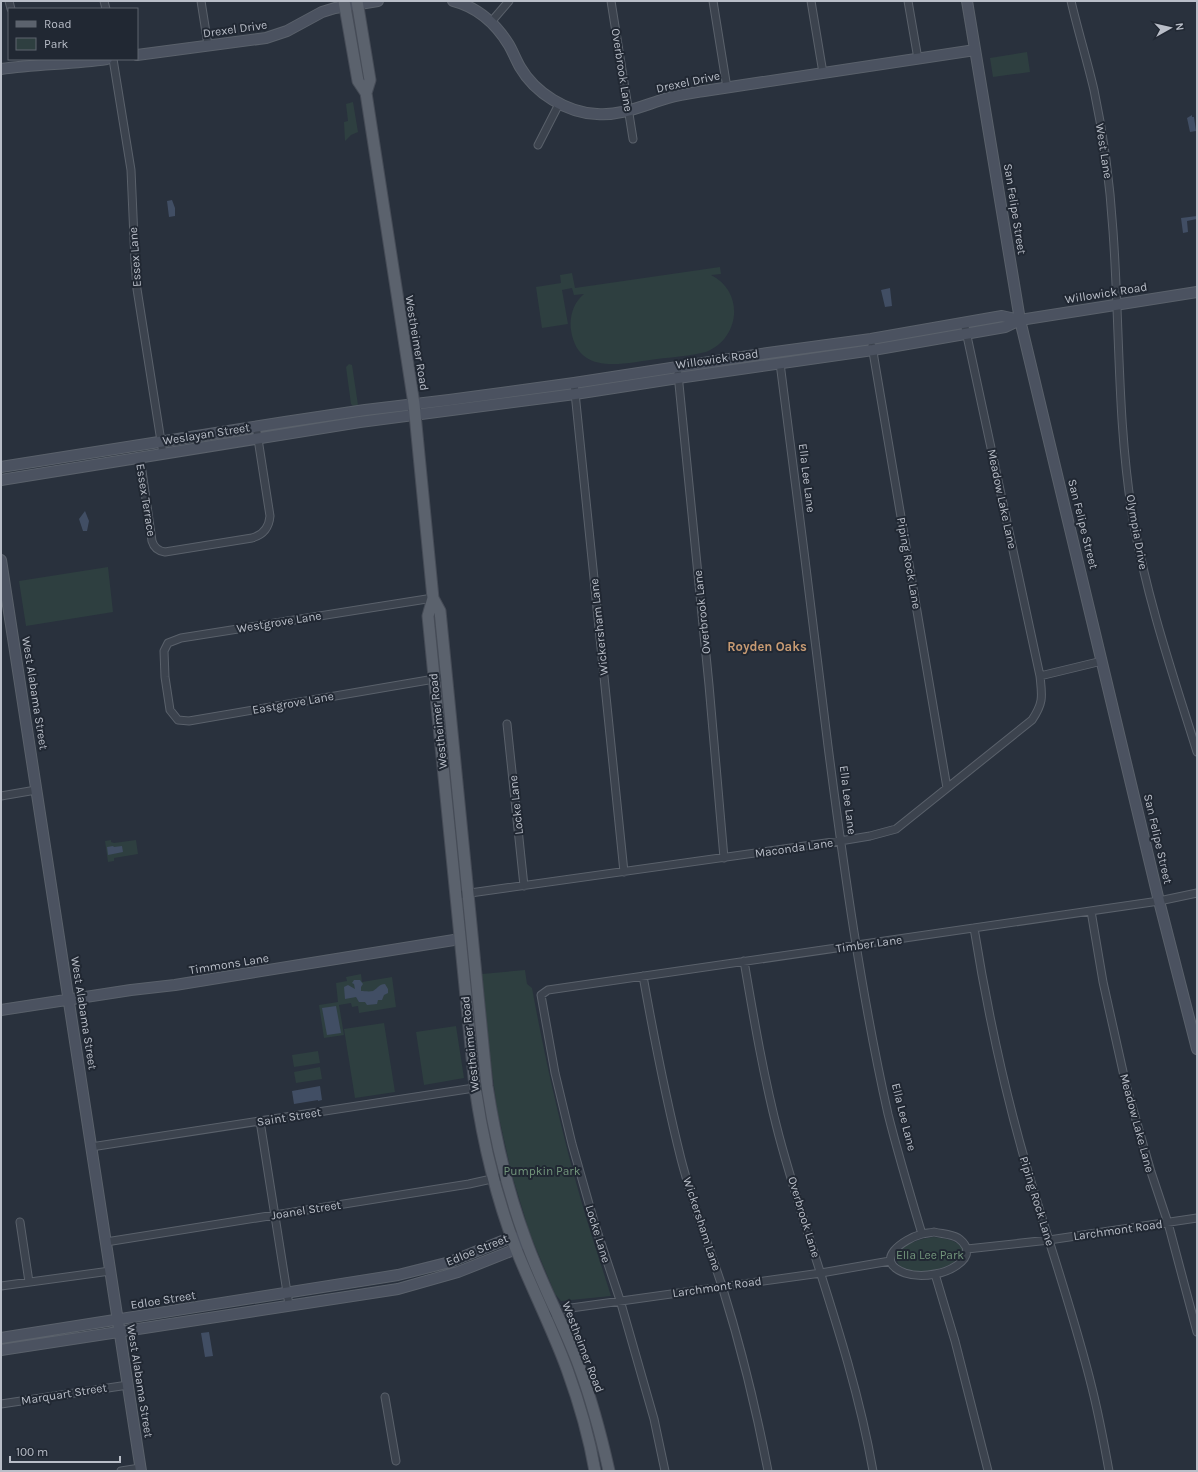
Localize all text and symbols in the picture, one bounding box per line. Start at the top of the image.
legend [8,8,138,60]
north arrow [1150,8,1190,48]
text: Road [44,17,72,31]
street label: Drexel Drive [202,18,268,40]
text: N [1172,22,1186,31]
street label: Overbrook Lane [609,27,635,113]
text: Park [44,37,69,51]
street label: Drexel Drive [655,68,721,96]
street label: West Lane [1093,122,1115,180]
street label: San Felipe Street [1001,162,1029,256]
street label: Essex Lane [126,227,144,287]
street label: Willowick Road [1064,280,1148,306]
street label: Westheimer Road [403,294,431,392]
street label: Willowick Road [675,346,759,372]
street label: Weslayan Street [161,420,251,448]
street label: Ella Lee Lane [796,443,818,513]
street label: Meadow Lake Lane [985,448,1019,550]
street label: Essex Terrace [133,463,159,537]
street label: San Felipe Street [1065,478,1101,571]
street label: Olympia Drive [1124,493,1150,571]
street label: Piping Rock Lane [894,516,924,610]
street label: Overbrook Lane [691,569,713,655]
street label: Wickersham Lane [587,578,611,676]
street label: Westgrove Lane [236,608,322,636]
street label: West Alabama Street [19,635,51,751]
district label: Royden Oaks [727,639,807,654]
street label: Westheimer Road [426,672,450,770]
street label: Eastgrove Lane [251,689,335,717]
street label: Ella Lee Lane [837,765,859,835]
street label: Locke Lane [506,775,526,835]
street label: San Felipe Street [1141,793,1175,886]
street label: Maconda Lane [754,836,834,860]
street label: Timber Lane [835,932,903,956]
street label: Timmons Lane [188,951,270,977]
street label: West Alabama Street [68,955,100,1071]
street label: Westheimer Road [458,995,482,1093]
street label: Meadow Lake Lane [1117,1072,1157,1174]
street label: Ella Lee Lane [889,1082,919,1152]
street label: Saint Street [256,1105,323,1129]
street label: Piping Rock Lane [1017,1154,1057,1248]
park label: Pumpkin Park [504,1164,581,1178]
street label: Wickersham Lane [680,1175,724,1273]
street label: Overbrook Lane [785,1175,823,1259]
street label: Joanel Street [270,1197,342,1222]
street label: Locke Lane [583,1203,613,1265]
street label: Larchmont Road [1072,1217,1164,1243]
street label: Edloe Street [444,1231,511,1269]
park label: Ella Lee Park [896,1248,964,1262]
street label: Larchmont Road [671,1274,763,1300]
street label: Edloe Street [129,1288,197,1312]
street label: Westheimer Road [559,1299,607,1395]
street label: West Alabama Street [124,1323,156,1439]
street label: Marquart Street [20,1380,108,1408]
scale bar [10,1438,120,1464]
text: 100 m [16,1445,48,1459]

